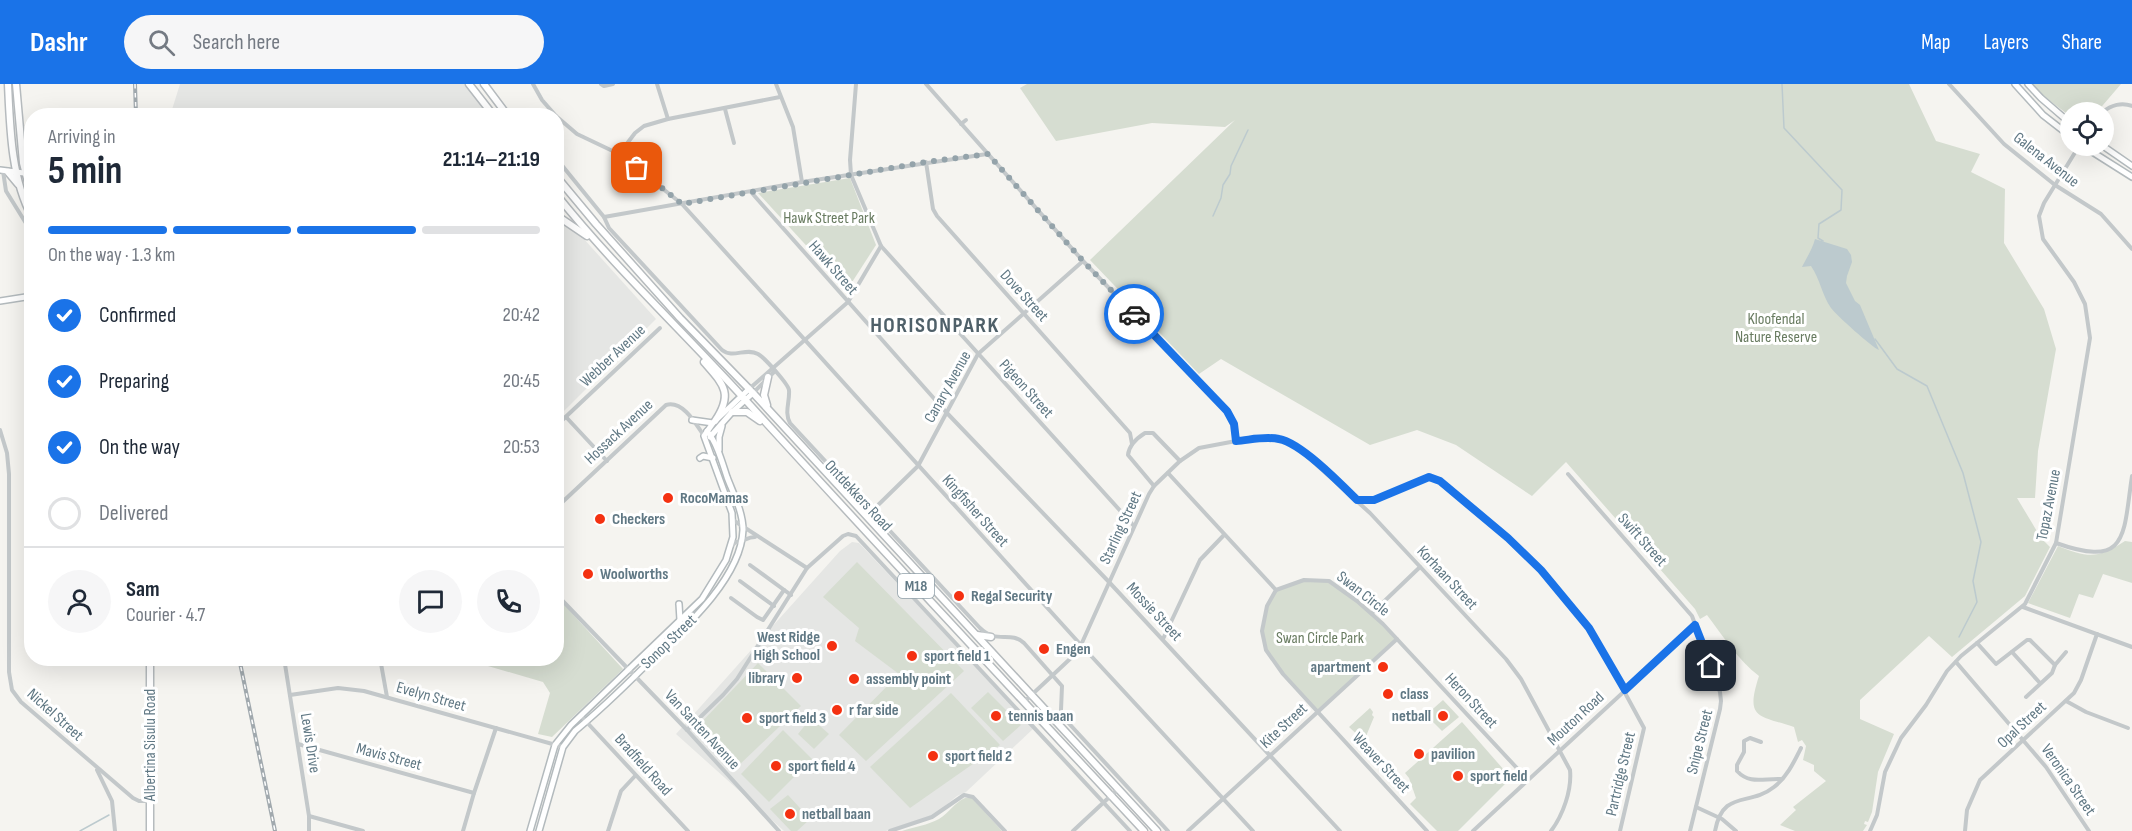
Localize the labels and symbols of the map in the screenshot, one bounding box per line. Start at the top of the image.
street label: Galena Avenue [2009,128,2083,192]
pin [611,142,662,193]
park label: Hawk Street Park [783,209,875,228]
street label: Hawk Street [804,237,862,299]
street label: Dove Street [996,266,1052,326]
courier [1104,284,1164,344]
park label: Kloofendal Nature Reserve [1735,310,1817,347]
district label: HORISONPARK [870,312,1000,339]
street label: Webber Avenue [576,321,650,391]
street label: Canary Avenue [920,348,976,426]
street label: Pigeon Street [995,356,1057,422]
street label: Hossack Avenue [581,396,657,468]
street label: Ontdekkers Road [820,456,896,536]
street label: Topaz Avenue [2033,468,2065,542]
street label: Kingfisher Street [938,471,1012,551]
street label: Starling Street [1096,488,1146,567]
place label: RocoMamas [680,489,748,508]
marker: RocoMamas [661,491,675,505]
place label: Checkers [612,510,665,529]
street label: Swift Street [1613,510,1671,570]
marker: Checkers [593,512,607,526]
street label: Korhaan Street [1413,542,1481,614]
place label: Woolworths [600,565,668,584]
marker: Woolworths [581,567,595,581]
street label: Swan Circle [1333,567,1393,621]
road number: M18 [898,574,934,598]
street label: Mossie Street [1122,579,1186,645]
place label: Regal Security [971,587,1053,606]
marker: Regal Security [952,589,966,603]
street label: Sonop Street [637,611,701,673]
place label: West Ridge High School [754,628,820,665]
park label: Swan Circle Park [1276,629,1364,648]
marker: West Ridge High School [825,639,839,653]
place label: Engen [1056,640,1091,659]
pin [1685,640,1736,691]
marker: Engen [1037,642,1051,656]
place label: sport field 1 [924,647,991,666]
marker: sport field 1 [905,649,919,663]
place label: apartment [1311,658,1371,677]
marker: apartment [1376,660,1390,674]
place label: library [748,669,785,688]
street label: Heron Street [1441,669,1501,733]
place label: assembly point [866,670,951,689]
marker: library [790,671,804,685]
marker: assembly point [847,672,861,686]
street label: Evelyn Street [394,678,468,716]
street label: Nickel Street [23,685,87,745]
place label: class [1400,685,1429,704]
street label: Van Santen Avenue [660,686,744,774]
marker: class [1381,687,1395,701]
street label: Mouton Road [1544,688,1608,750]
street label: Albertina Sisulu Road [141,689,160,802]
street label: Opal Street [1994,698,2050,752]
street label: Kite Street [1256,699,1312,753]
place label: r far side [849,701,899,720]
marker: r far side [830,703,844,717]
place label: tennis baan [1008,707,1073,726]
place label: netball [1392,707,1431,726]
street label: Snipe Street [1683,708,1717,776]
place label: sport field 3 [759,709,826,728]
marker: tennis baan [989,709,1003,723]
marker: netball [1436,709,1450,723]
marker: sport field 3 [740,711,754,725]
street label: Lewis Drive [296,712,324,774]
street label: Weaver Street [1348,729,1414,797]
street label: Bradfield Road [610,730,676,800]
street label: Partridge Street [1602,730,1640,818]
street label: Mavis Street [354,739,424,775]
street label: Veronica Street [2037,741,2100,819]
place label: pavilion [1431,745,1475,764]
place label: sport field 2 [945,747,1012,766]
marker: pavilion [1412,747,1426,761]
marker: sport field 2 [926,749,940,763]
place label: sport field 4 [788,757,856,776]
marker: sport field 4 [769,759,783,773]
place label: sport field [1470,767,1528,786]
marker: sport field [1451,769,1465,783]
place label: netball baan [802,805,871,824]
marker: netball baan [783,807,797,821]

